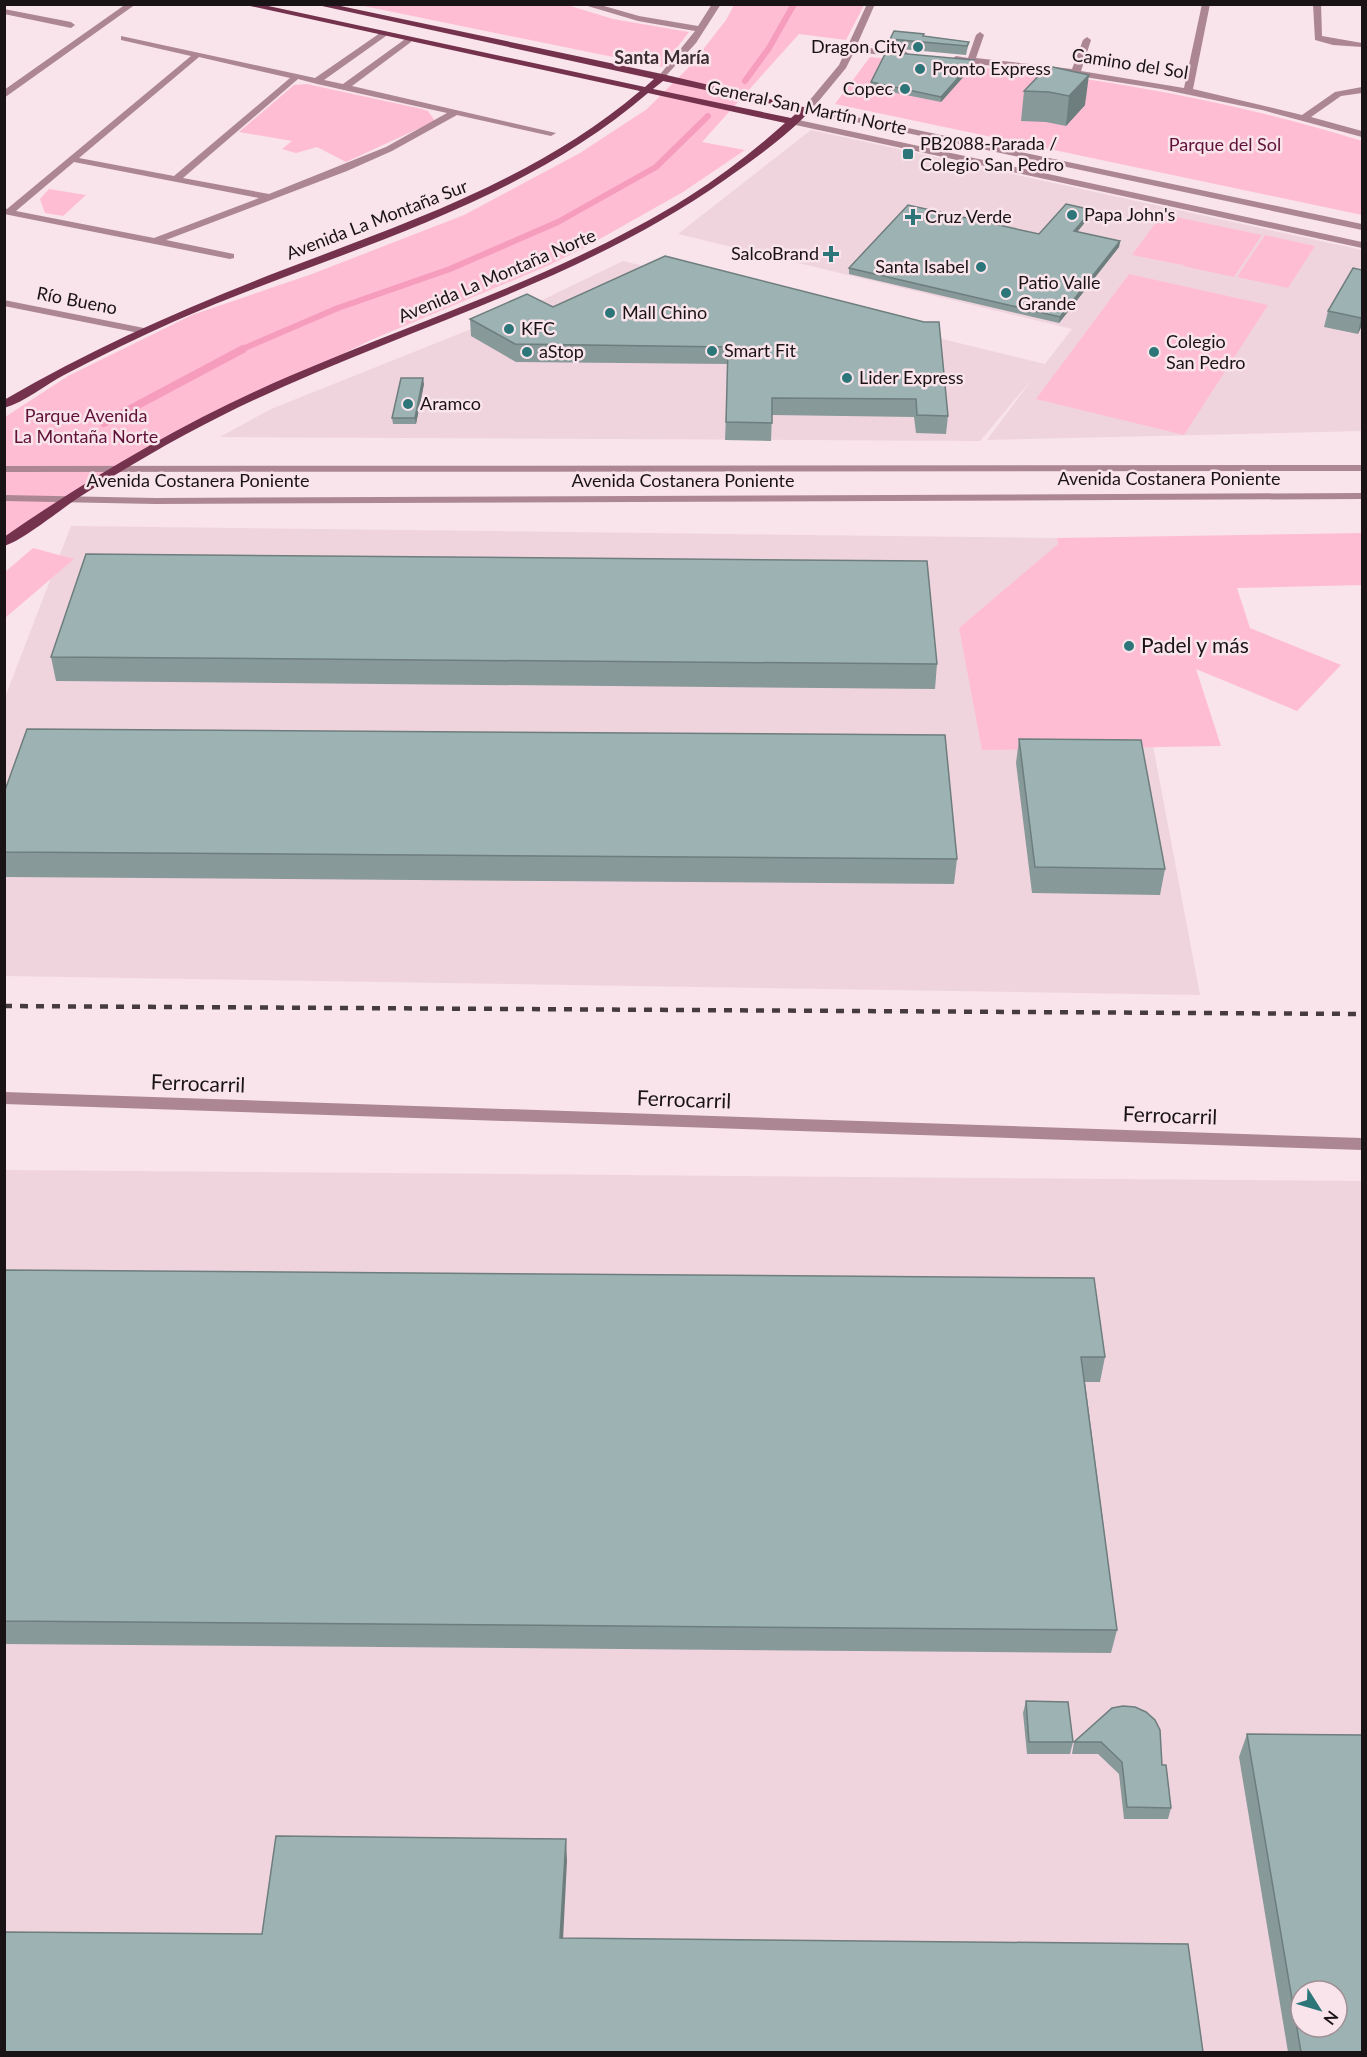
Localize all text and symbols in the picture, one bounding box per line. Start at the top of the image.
place label: Dragon City [811,35,907,57]
marker: Dragon City [911,40,925,54]
street label: Camino del Sol [1070,43,1190,83]
district label: Santa María [614,46,710,68]
place label: Pronto Express [932,57,1051,79]
marker: Pronto Express [913,62,927,76]
street label: General San Martín Norte [705,75,909,139]
place label: Copec [843,77,893,99]
marker: Copec [898,82,912,96]
place label: PB2088-Parada / Colegio San Pedro [920,132,1064,175]
park label: Parque del Sol [1169,133,1281,155]
marker: PB2088-Parada / Colegio San Pedro [901,147,915,161]
street label: Avenida La Montaña Sur [283,174,471,264]
place label: Papa John's [1084,203,1176,225]
place label: Cruz Verde [925,205,1012,227]
marker: Papa John's [1065,208,1079,222]
marker: Cruz Verde [906,210,920,224]
street label: Avenida La Montaña Norte [395,223,599,327]
place label: SalcoBrand [731,242,819,264]
marker: SalcoBrand [824,247,838,261]
place label: Santa Isabel [875,255,969,277]
marker: Santa Isabel [974,260,988,274]
place label: Patio Valle Grande [1018,271,1100,314]
street label: Río Bueno [35,281,119,319]
marker: Patio Valle Grande [999,286,1013,300]
place label: Mall Chino [622,301,707,323]
marker: Mall Chino [603,306,617,320]
place label: KFC [521,317,555,339]
marker: KFC [502,322,516,336]
place label: Colegio San Pedro [1166,330,1246,373]
place label: Smart Fit [724,339,796,361]
place label: aStop [539,340,584,362]
marker: Smart Fit [705,344,719,358]
marker: aStop [520,345,534,359]
marker: Colegio San Pedro [1147,345,1161,359]
place label: Lider Express [859,366,964,388]
marker: Lider Express [840,371,854,385]
place label: Aramco [420,392,481,414]
marker: Aramco [401,397,415,411]
park label: Parque Avenida La Montaña Norte [14,404,158,447]
street label: Avenida Costanera Poniente [1058,467,1281,489]
street label: Avenida Costanera Poniente [87,469,310,491]
street label: Avenida Costanera Poniente [572,469,795,491]
place label: Padel y más [1141,632,1249,657]
marker: Padel y más [1122,639,1136,653]
street label: Ferrocarril [150,1068,246,1097]
street label: Ferrocarril [636,1084,732,1113]
street label: Ferrocarril [1122,1100,1218,1129]
north arrow [1289,1979,1349,2039]
text: N [1320,2008,1343,2029]

